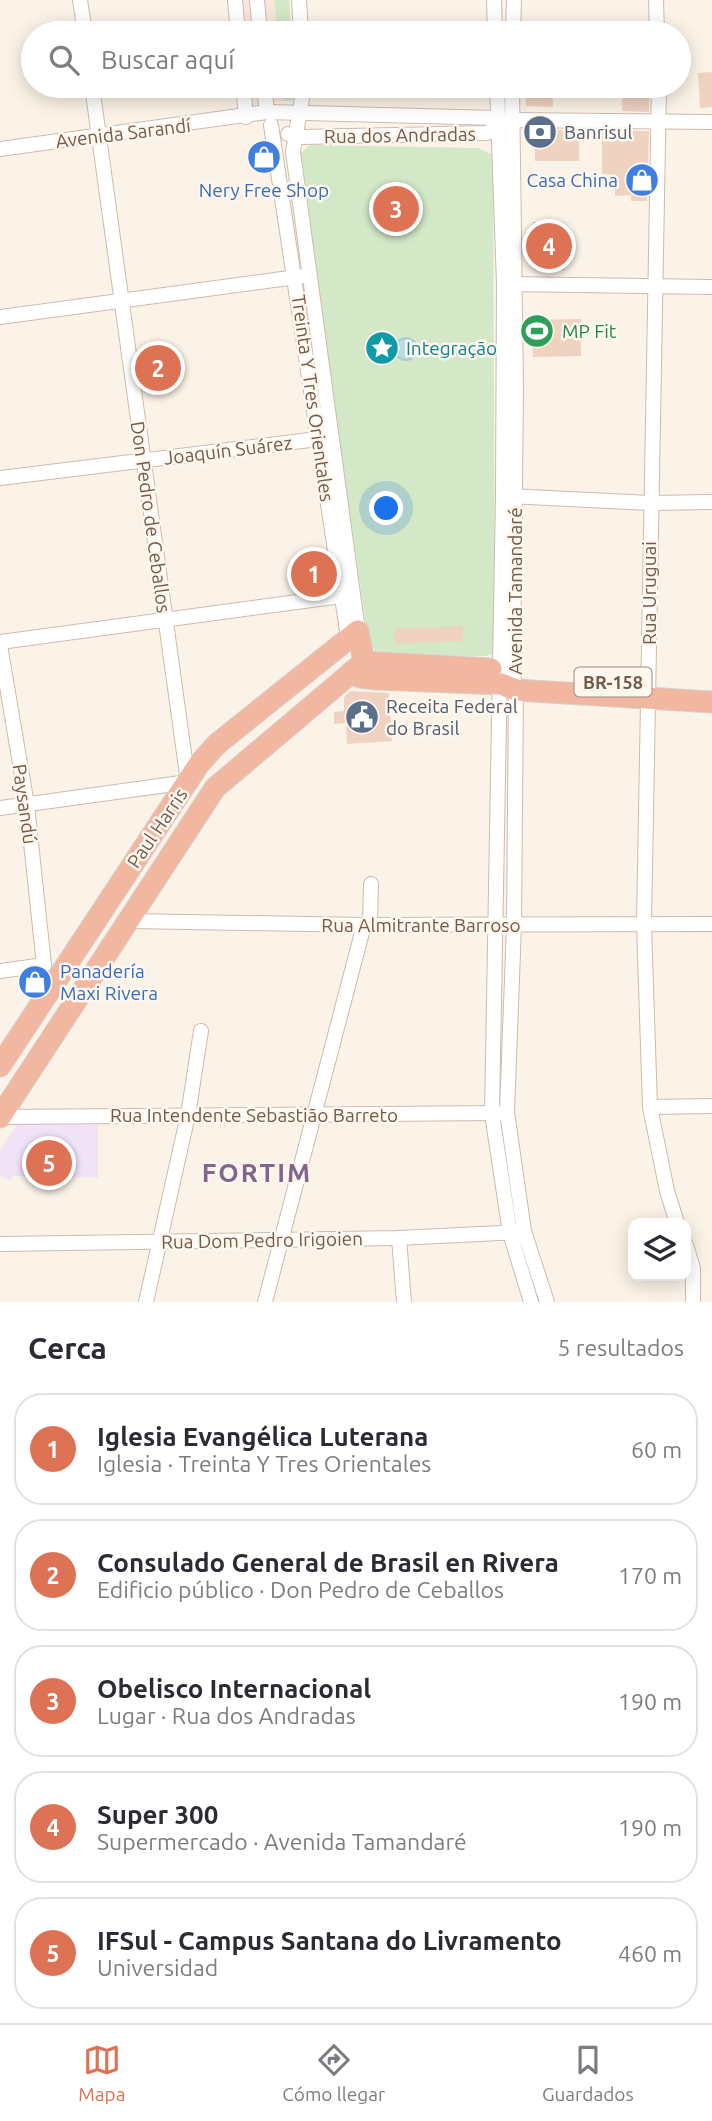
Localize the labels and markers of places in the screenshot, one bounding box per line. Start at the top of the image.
bank icon: Banrisul [521,113,559,151]
place label: Banrisul [564,121,633,143]
shop icon: Nery Free Shop [245,138,283,176]
shop icon: Casa China [623,161,661,199]
place label: Casa China [526,169,618,191]
place label: Nery Free Shop [199,179,329,201]
pin: 3 [373,183,419,235]
pin: 4 [526,220,572,272]
sports icon: MP Fit [518,312,556,350]
place label: MP Fit [562,320,617,342]
place icon: Integração [363,329,401,367]
place label: Integração [406,337,497,359]
pin: 2 [135,342,181,394]
pin: 1 [291,548,337,600]
place label: Receita Federal do Brasil [386,695,518,739]
public building icon: Receita Federal do Brasil [343,698,381,736]
place label: Panadería Maxi Rivera [60,960,158,1004]
shop icon: Panadería Maxi Rivera [16,963,54,1001]
pin: 5 [26,1137,72,1189]

